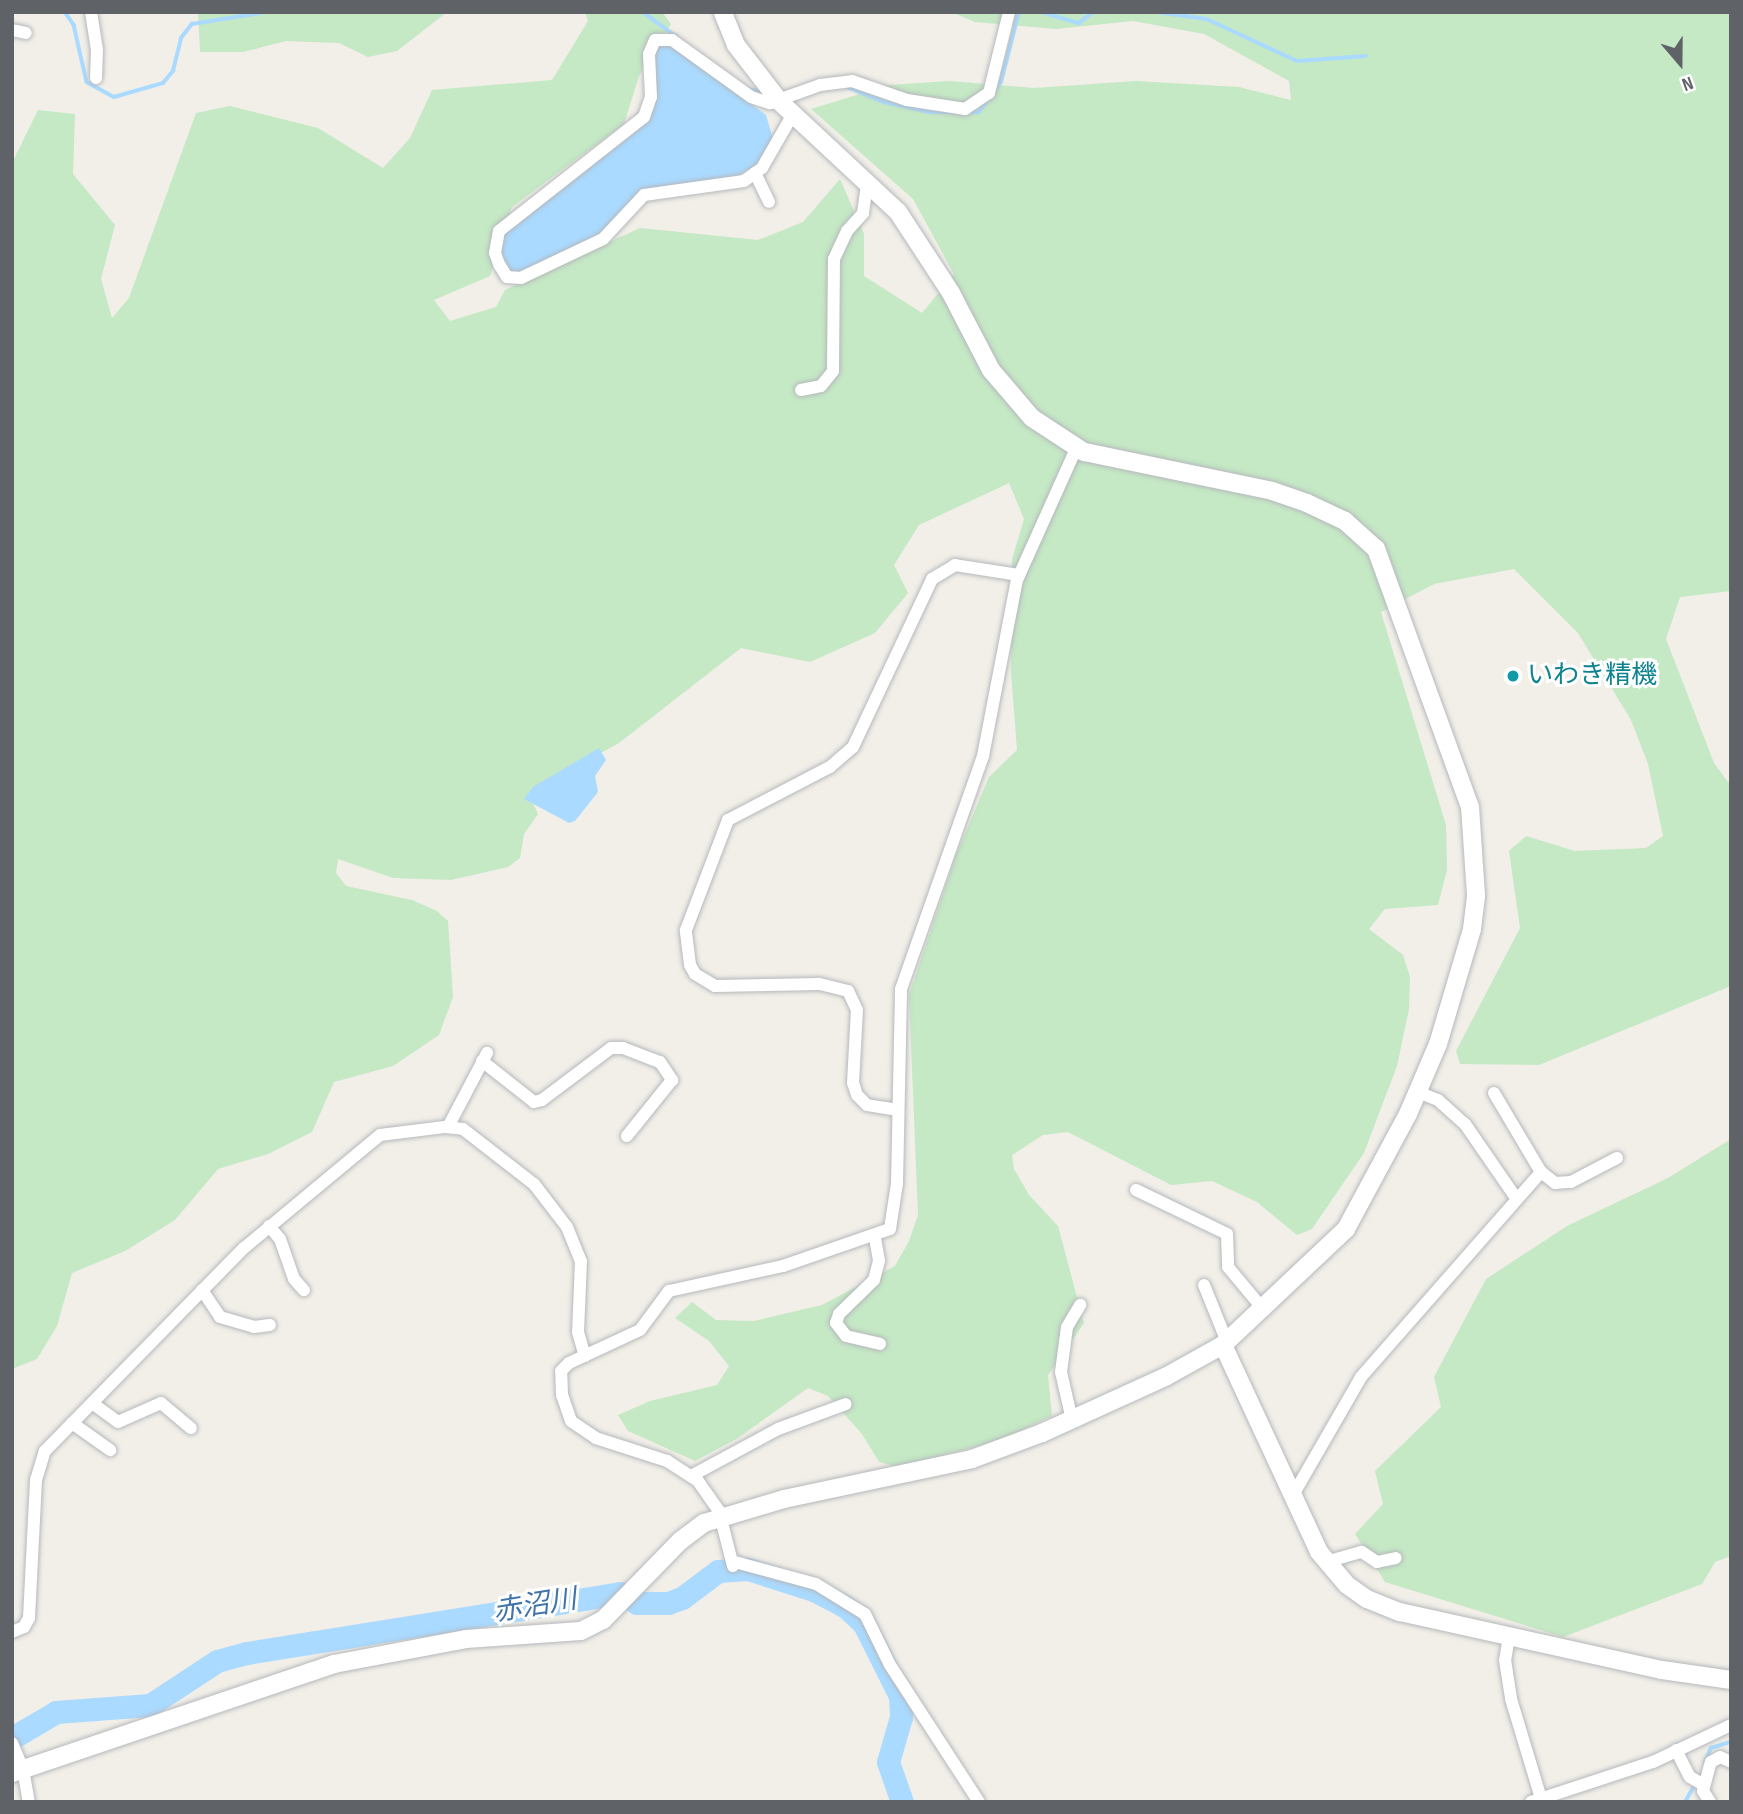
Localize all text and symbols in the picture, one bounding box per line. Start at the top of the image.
north arrow [1645,28,1715,98]
text: N [1679,71,1696,96]
place label: いわき精機 [1527,660,1657,692]
marker: いわき精機 [1505,668,1521,684]
water label: 赤沼川 [491,1583,579,1629]

